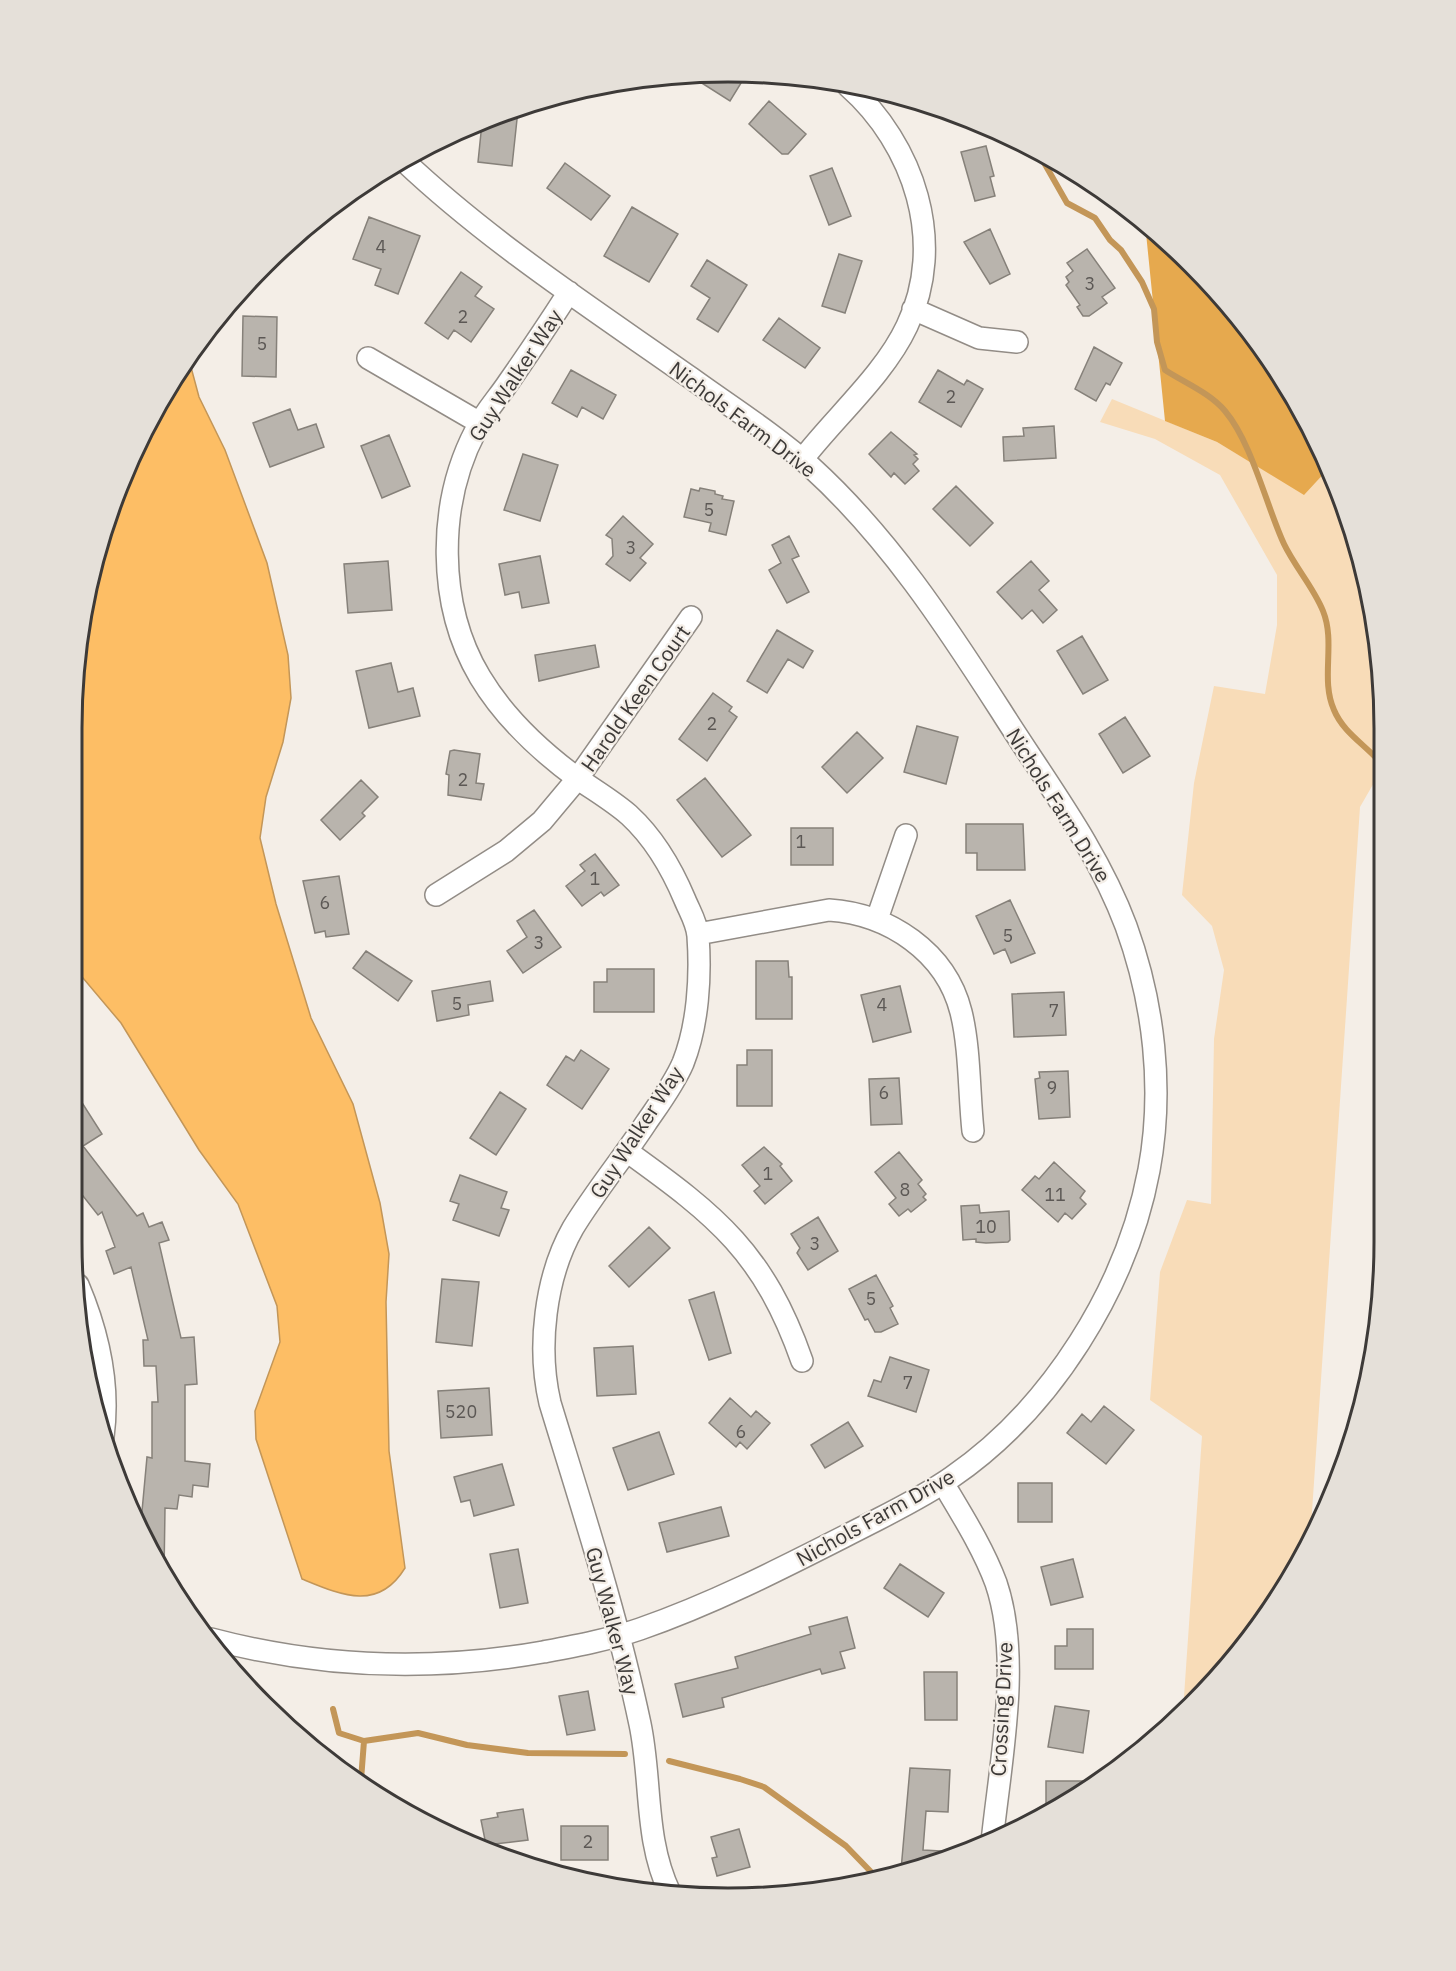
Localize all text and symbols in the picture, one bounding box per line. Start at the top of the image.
house number: 4 [376,235,387,258]
house number: 3 [1085,272,1095,295]
street label: Guy Walker Way [462,303,569,447]
house number: 2 [458,305,468,328]
house number: 5 [257,332,267,355]
street label: Nichols Farm Drive [664,355,822,483]
house number: 2 [946,385,956,408]
house number: 5 [704,498,714,521]
house number: 3 [626,536,636,559]
street label: Harold Keen Court [574,619,696,777]
house number: 2 [707,712,717,735]
street label: Nichols Farm Drive [1000,722,1118,888]
house number: 2 [458,768,468,791]
house number: 1 [796,830,806,853]
house number: 1 [590,867,600,890]
house number: 6 [320,891,330,914]
house number: 5 [1003,924,1013,947]
house number: 3 [534,931,544,954]
house number: 5 [452,992,462,1015]
house number: 4 [877,993,888,1016]
house number: 7 [1049,999,1059,1022]
street label: Guy Walker Way [583,1060,690,1204]
house number: 9 [1047,1076,1057,1099]
house number: 6 [879,1081,889,1104]
house number: 1 [763,1162,773,1185]
house number: 8 [900,1178,910,1201]
house number: 11 [1044,1183,1066,1206]
house number: 10 [975,1215,997,1238]
house number: 3 [810,1232,820,1255]
house number: 5 [866,1287,876,1310]
house number: 7 [903,1371,913,1394]
house number: 520 [445,1400,477,1423]
house number: 6 [736,1420,746,1443]
street label: Nichols Farm Drive [791,1462,959,1572]
street label: Guy Walker Way [580,1544,646,1699]
street label: Crossing Drive [983,1641,1019,1777]
house number: 2 [583,1830,593,1853]

